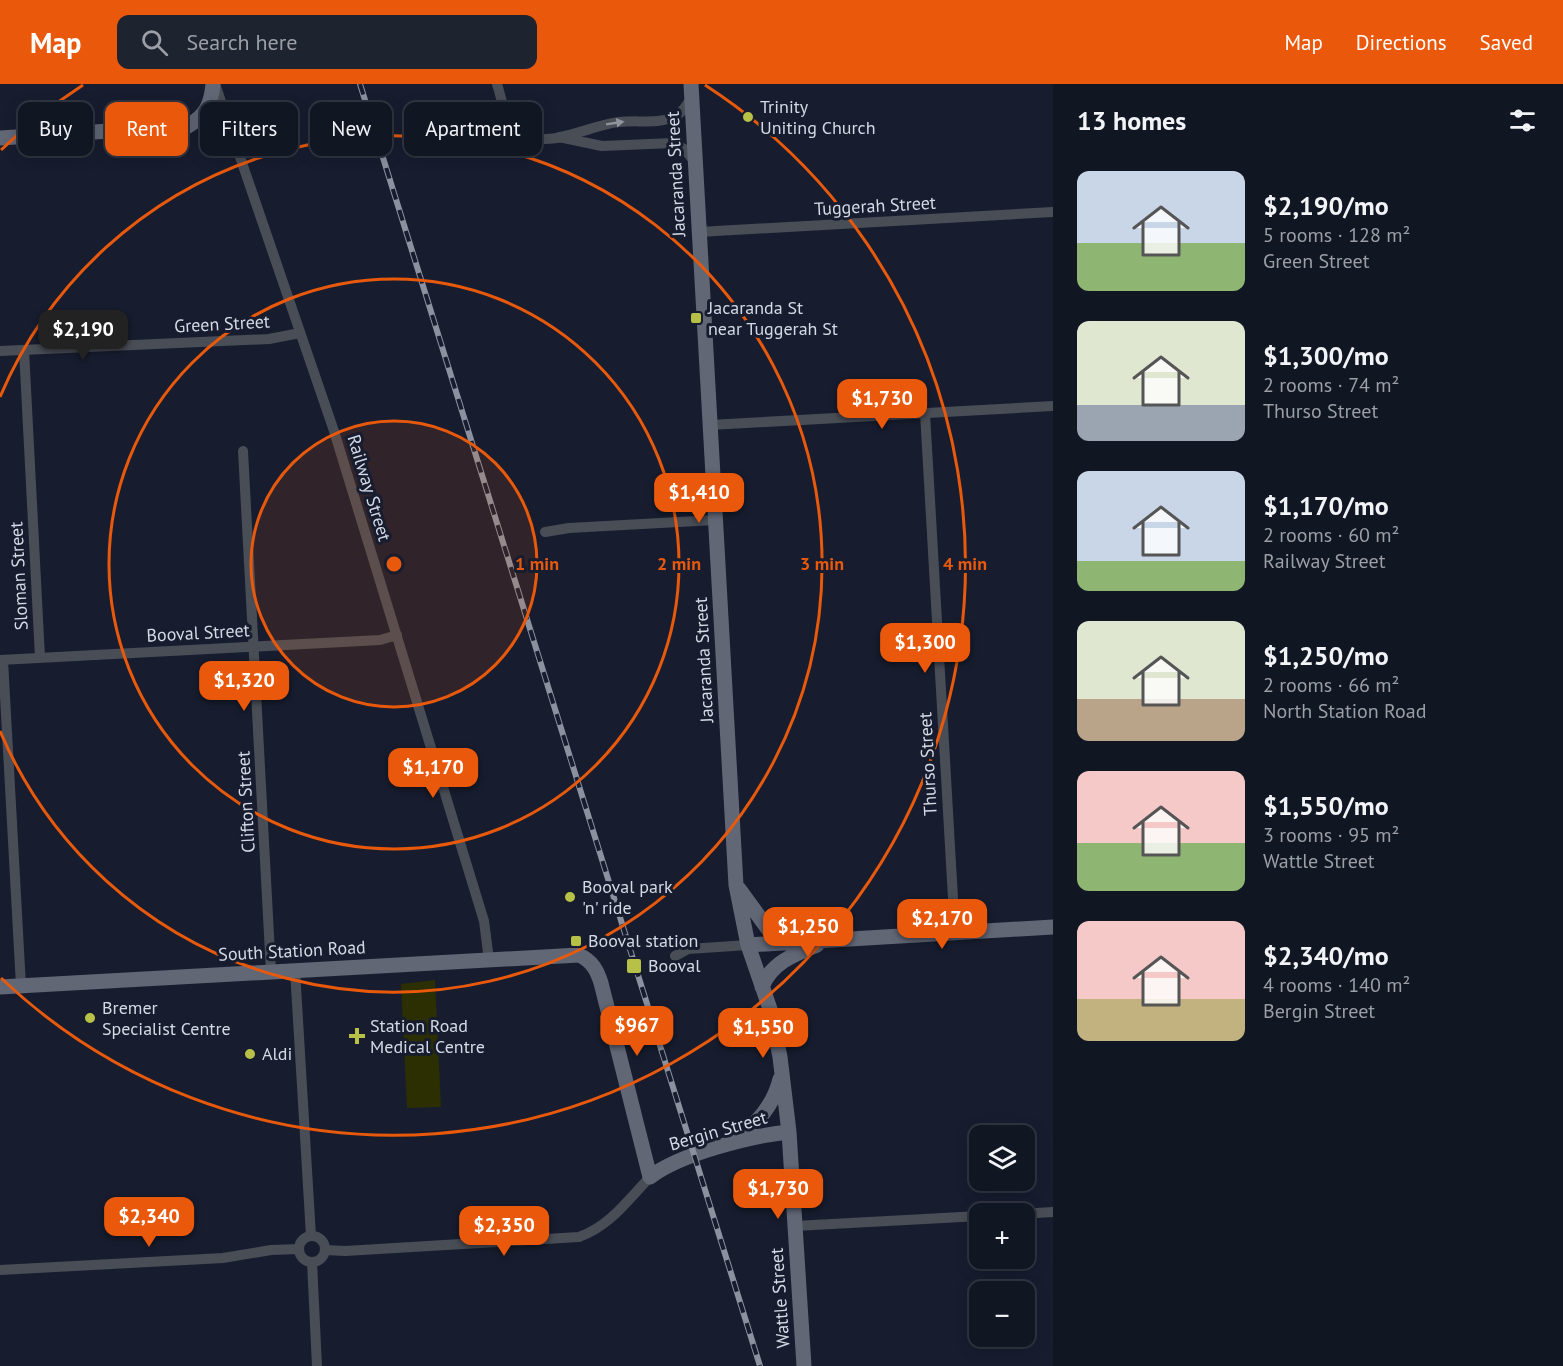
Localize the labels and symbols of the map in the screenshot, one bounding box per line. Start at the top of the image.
place label: Trinity Uniting Church [760,95,876,139]
marker: Trinity Uniting Church [741,110,755,124]
street label: Jacaranda Street [661,111,690,238]
one-way arrow [606,118,625,127]
street label: Tuggerah Street [813,191,936,220]
place label: Jacaranda St near Tuggerah St [707,296,838,340]
pin: $2,190 [34,310,132,361]
street label: Green Street [174,310,270,337]
marker: Jacaranda St near Tuggerah St [689,311,703,325]
pin: $1,730 [833,379,931,430]
street label: Railway Street [342,432,397,544]
pin: $1,410 [650,473,748,524]
street label: Sloman Street [4,521,33,631]
text: 1 min [515,552,559,575]
text: 2 min [657,552,701,575]
text: 3 min [800,552,844,575]
text: 4 min [943,552,987,575]
centre of rings [384,554,404,574]
street label: Jacaranda Street [689,597,718,724]
street label: Booval Street [146,618,250,647]
pin: $1,300 [876,623,974,674]
pin: $1,320 [195,661,293,712]
street label: Thurso Street [913,712,942,816]
pin: $1,170 [384,748,482,799]
street label: Clifton Street [231,750,260,854]
place label: Booval park 'n' ride [582,875,673,919]
marker: Booval park 'n' ride [563,890,577,904]
pin: $2,170 [893,899,991,950]
pin: $1,250 [759,907,857,958]
place label: Booval station [588,929,698,952]
marker: Booval station [569,934,583,948]
street label: South Station Road [218,935,366,966]
place label: Booval [648,954,701,977]
marker: Booval [625,957,643,975]
place label: Bremer Specialist Centre [102,996,231,1040]
pin: $967 [601,1006,673,1057]
pin: $1,550 [714,1008,812,1059]
marker: Bremer Specialist Centre [83,1011,97,1025]
place label: Station Road Medical Centre [370,1014,485,1058]
marker: Station Road Medical Centre [348,1027,366,1045]
place label: Aldi [262,1042,292,1065]
marker: Aldi [243,1047,257,1061]
street label: Bergin Street [666,1106,770,1155]
pin: $1,730 [729,1169,827,1220]
pin: $2,340 [100,1197,198,1248]
pin: $2,350 [455,1206,553,1257]
street label: Wattle Street [765,1247,794,1349]

